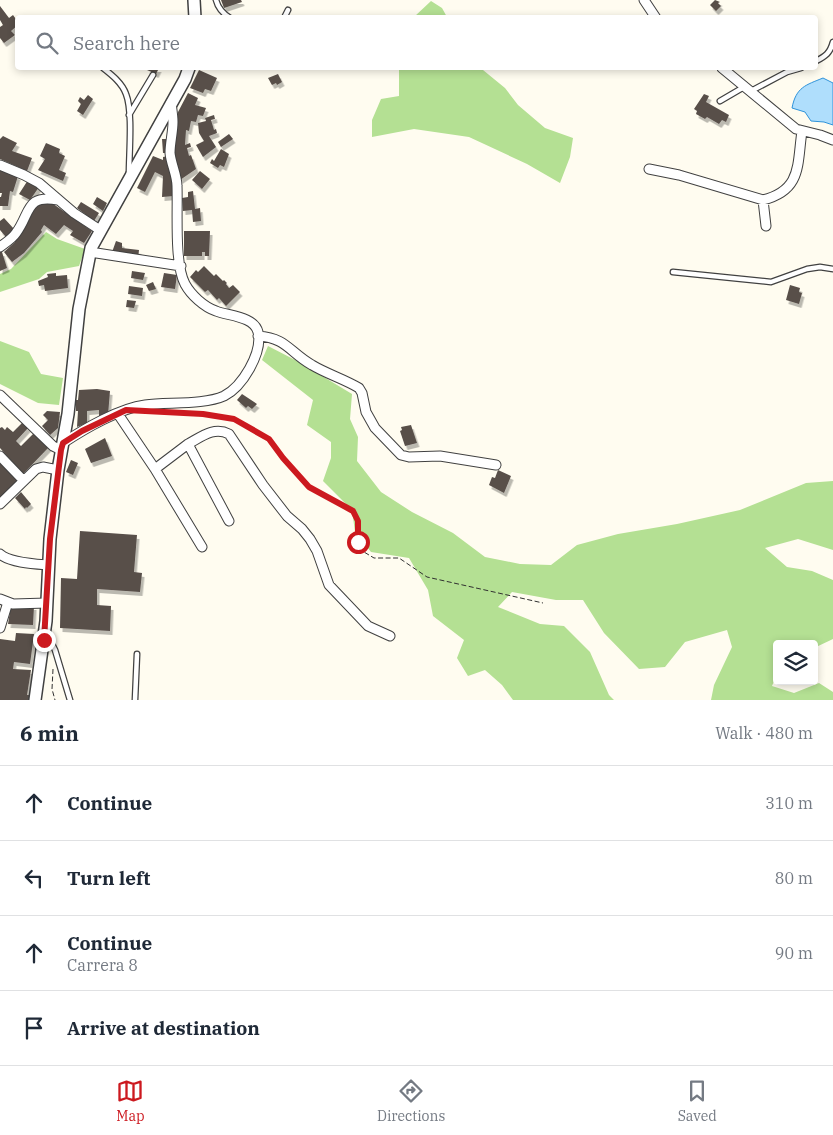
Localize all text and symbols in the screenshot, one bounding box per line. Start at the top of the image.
search box [15,15,818,70]
icon: search [33,29,61,57]
text: Search here [73,31,180,55]
route start [347,531,370,554]
route end [33,629,56,652]
map controls [773,640,818,685]
button: layers [773,640,818,685]
text: 6 min [20,719,79,747]
text: Walk · 480 m [715,723,813,743]
icon: ahead [20,789,48,817]
text: Continue [67,791,152,815]
text: 310 m [765,793,813,813]
icon: left [20,864,48,892]
text: Turn left [67,866,150,890]
text: 80 m [775,868,813,888]
text: Continue [67,931,152,955]
icon: ahead [20,939,48,967]
text: 90 m [775,943,813,963]
text: Carrera 8 [67,955,138,975]
icon: arrive [20,1014,48,1042]
text: Arrive at destination [67,1016,260,1040]
tab: Map [116,1077,145,1125]
tab: Directions [377,1077,445,1125]
tab: Saved [678,1077,717,1125]

